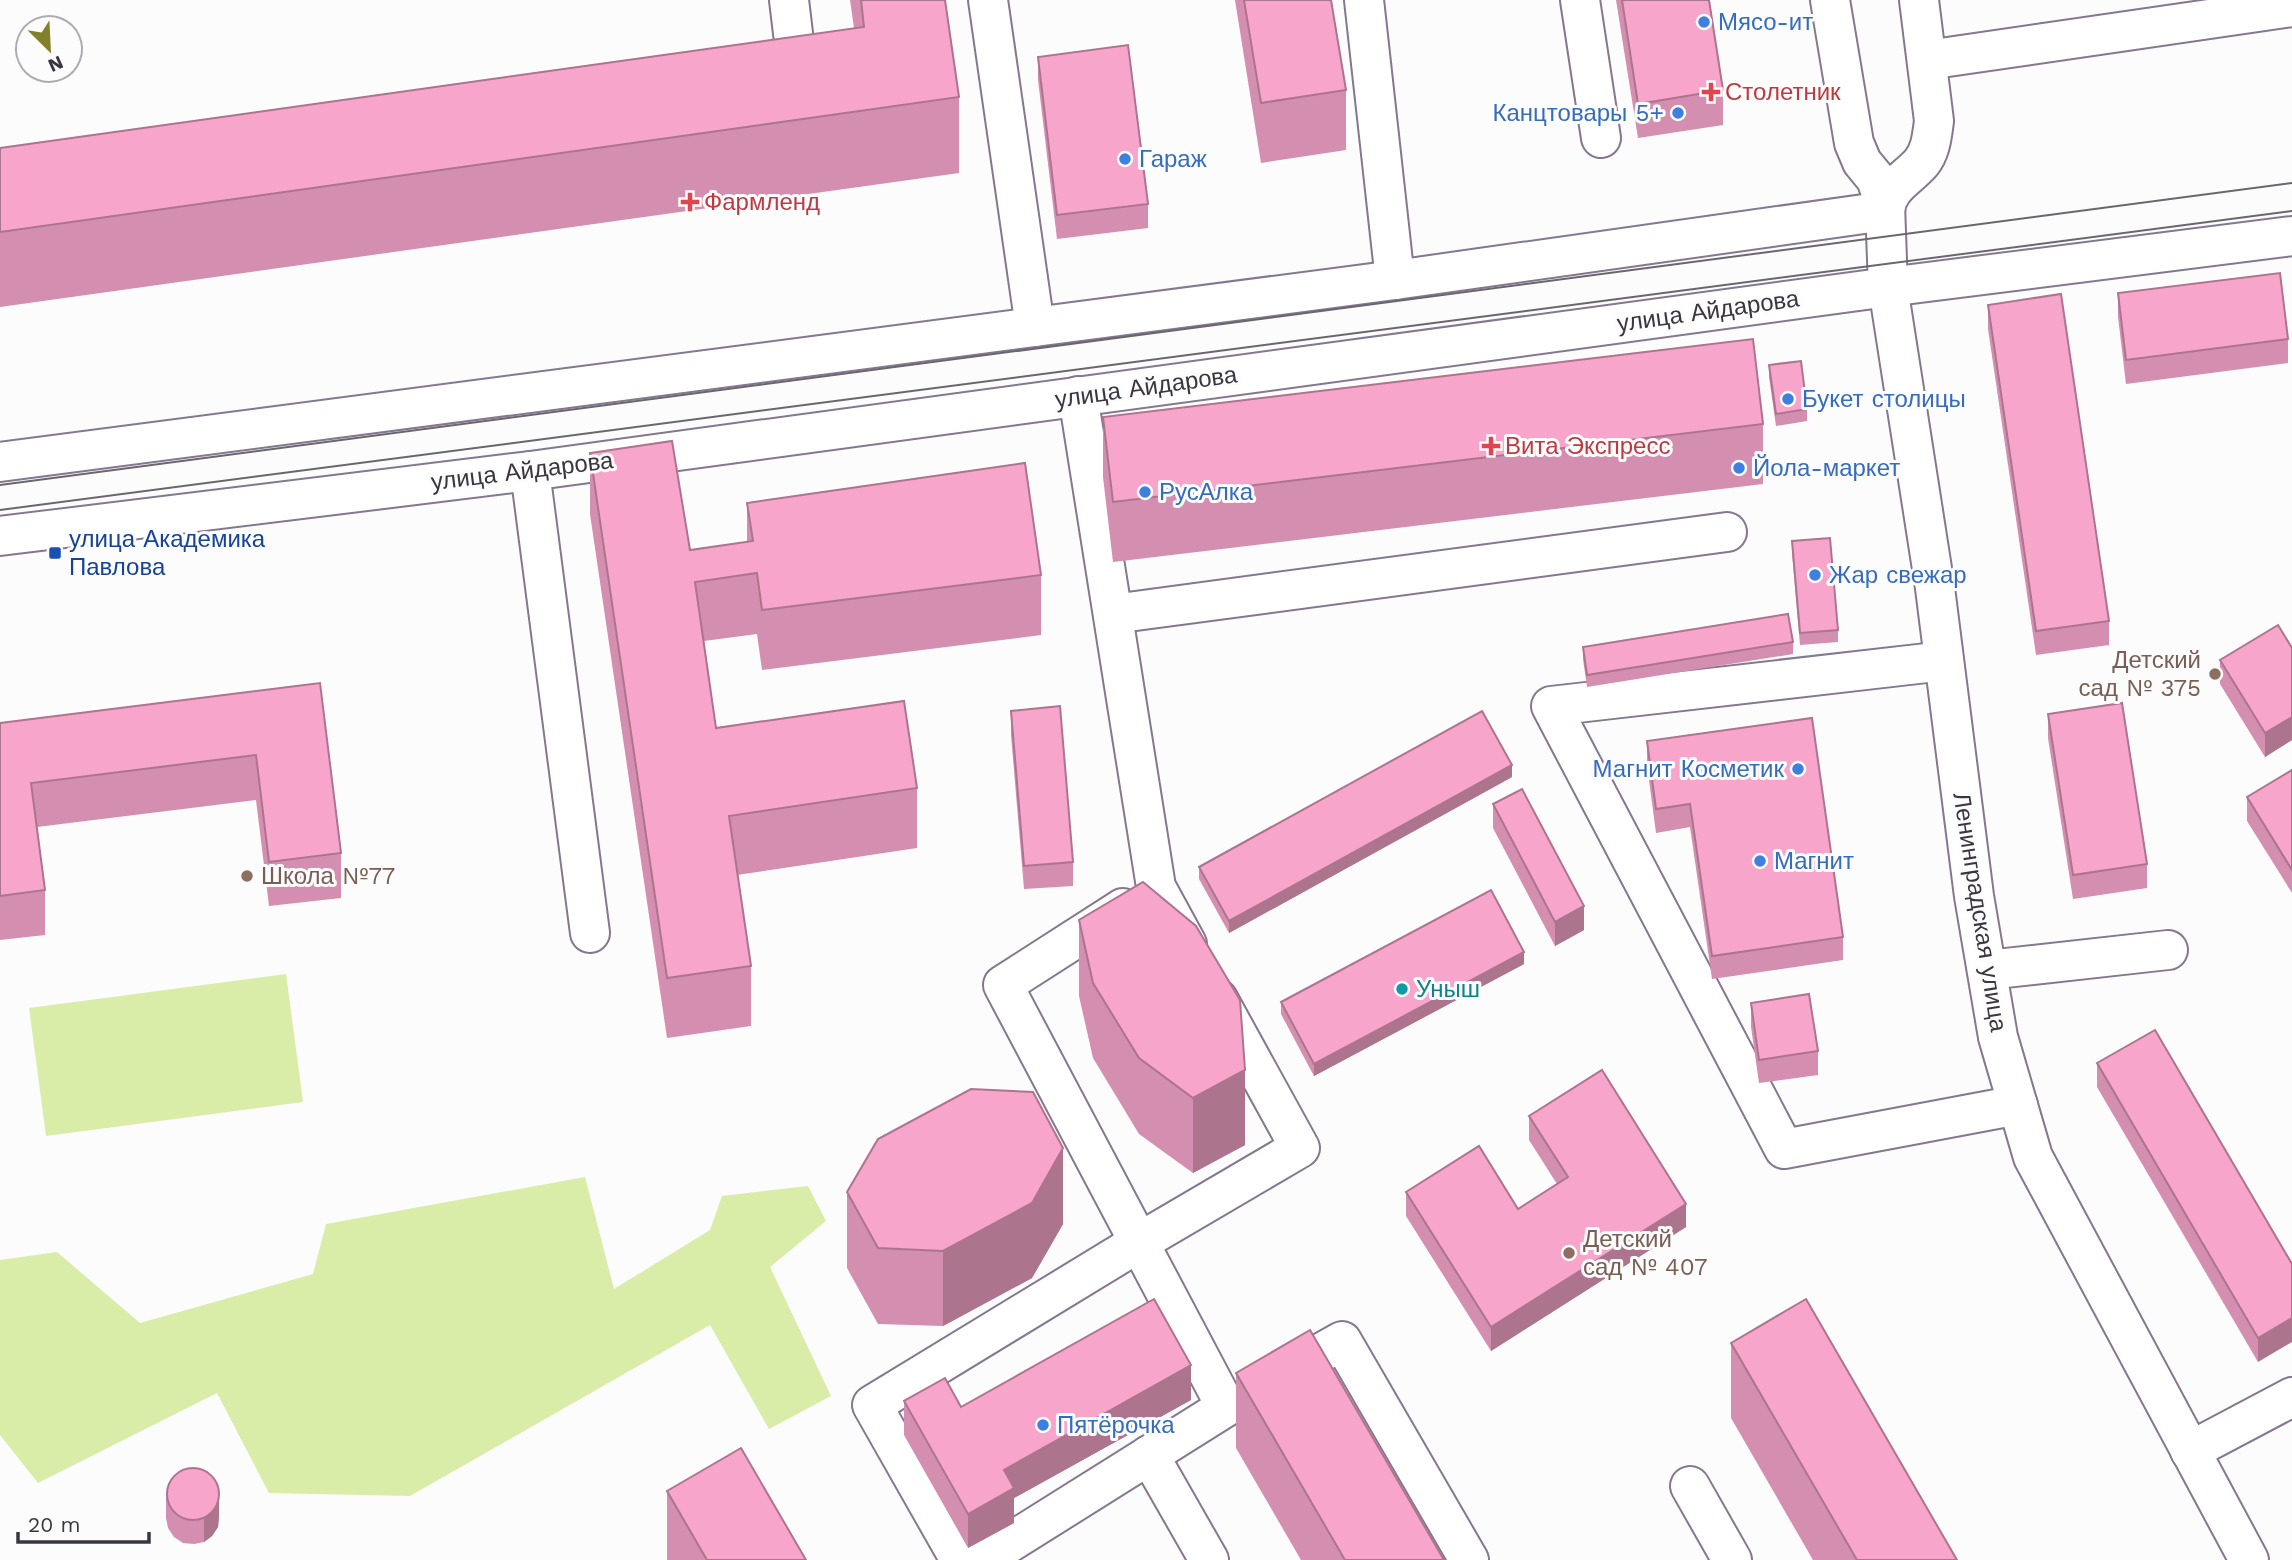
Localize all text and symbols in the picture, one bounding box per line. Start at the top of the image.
place label: Мясо-ит [1718,8,1813,36]
north arrow [14,14,84,84]
marker: Мясо-ит [1696,14,1712,30]
text: N [45,51,67,77]
place label: Столетник [1725,78,1841,106]
marker: Столетник [1703,84,1719,100]
place label: Канцтовары 5+ [1493,99,1664,127]
marker: Канцтовары 5+ [1670,105,1686,121]
place label: Гараж [1139,145,1207,173]
marker: Гараж [1117,151,1133,167]
place label: Фармленд [704,188,820,216]
marker: Фармленд [682,194,698,210]
street label: улица Айдарова [1615,284,1801,338]
street label: улица Айдарова [1053,360,1239,414]
place label: Букет столицы [1802,385,1966,413]
marker: Букет столицы [1780,391,1796,407]
place label: Вита Экспресс [1505,432,1670,460]
marker: Вита Экспресс [1483,438,1499,454]
street label: улица Айдарова [429,446,615,496]
place label: Йола-маркет [1753,454,1900,482]
marker: Йола-маркет [1731,460,1747,476]
place label: РусАлка [1159,478,1254,506]
marker: РусАлка [1137,484,1153,500]
place label: улица Академика Павлова [69,525,266,581]
marker: улица Академика Павлова [47,545,63,561]
place label: Жар свежар [1829,561,1967,589]
marker: Жар свежар [1807,567,1823,583]
place label: Детский сад № 375 [2079,646,2201,702]
marker: Детский сад № 375 [2207,666,2223,682]
place label: Магнит Косметик [1593,755,1784,783]
marker: Магнит Косметик [1790,761,1806,777]
street label: Ленинградская улица [1947,790,2013,1034]
place label: Магнит [1774,847,1854,875]
marker: Магнит [1752,853,1768,869]
place label: Школа №77 [261,862,395,890]
marker: Школа №77 [239,868,255,884]
place label: Уныш [1416,975,1480,1003]
marker: Уныш [1394,981,1410,997]
place label: Детский сад № 407 [1583,1225,1708,1281]
marker: Детский сад № 407 [1561,1245,1577,1261]
place label: Пятёрочка [1057,1411,1175,1439]
marker: Пятёрочка [1035,1417,1051,1433]
scale bar [18,1500,149,1544]
text: 20 m [28,1512,80,1537]

